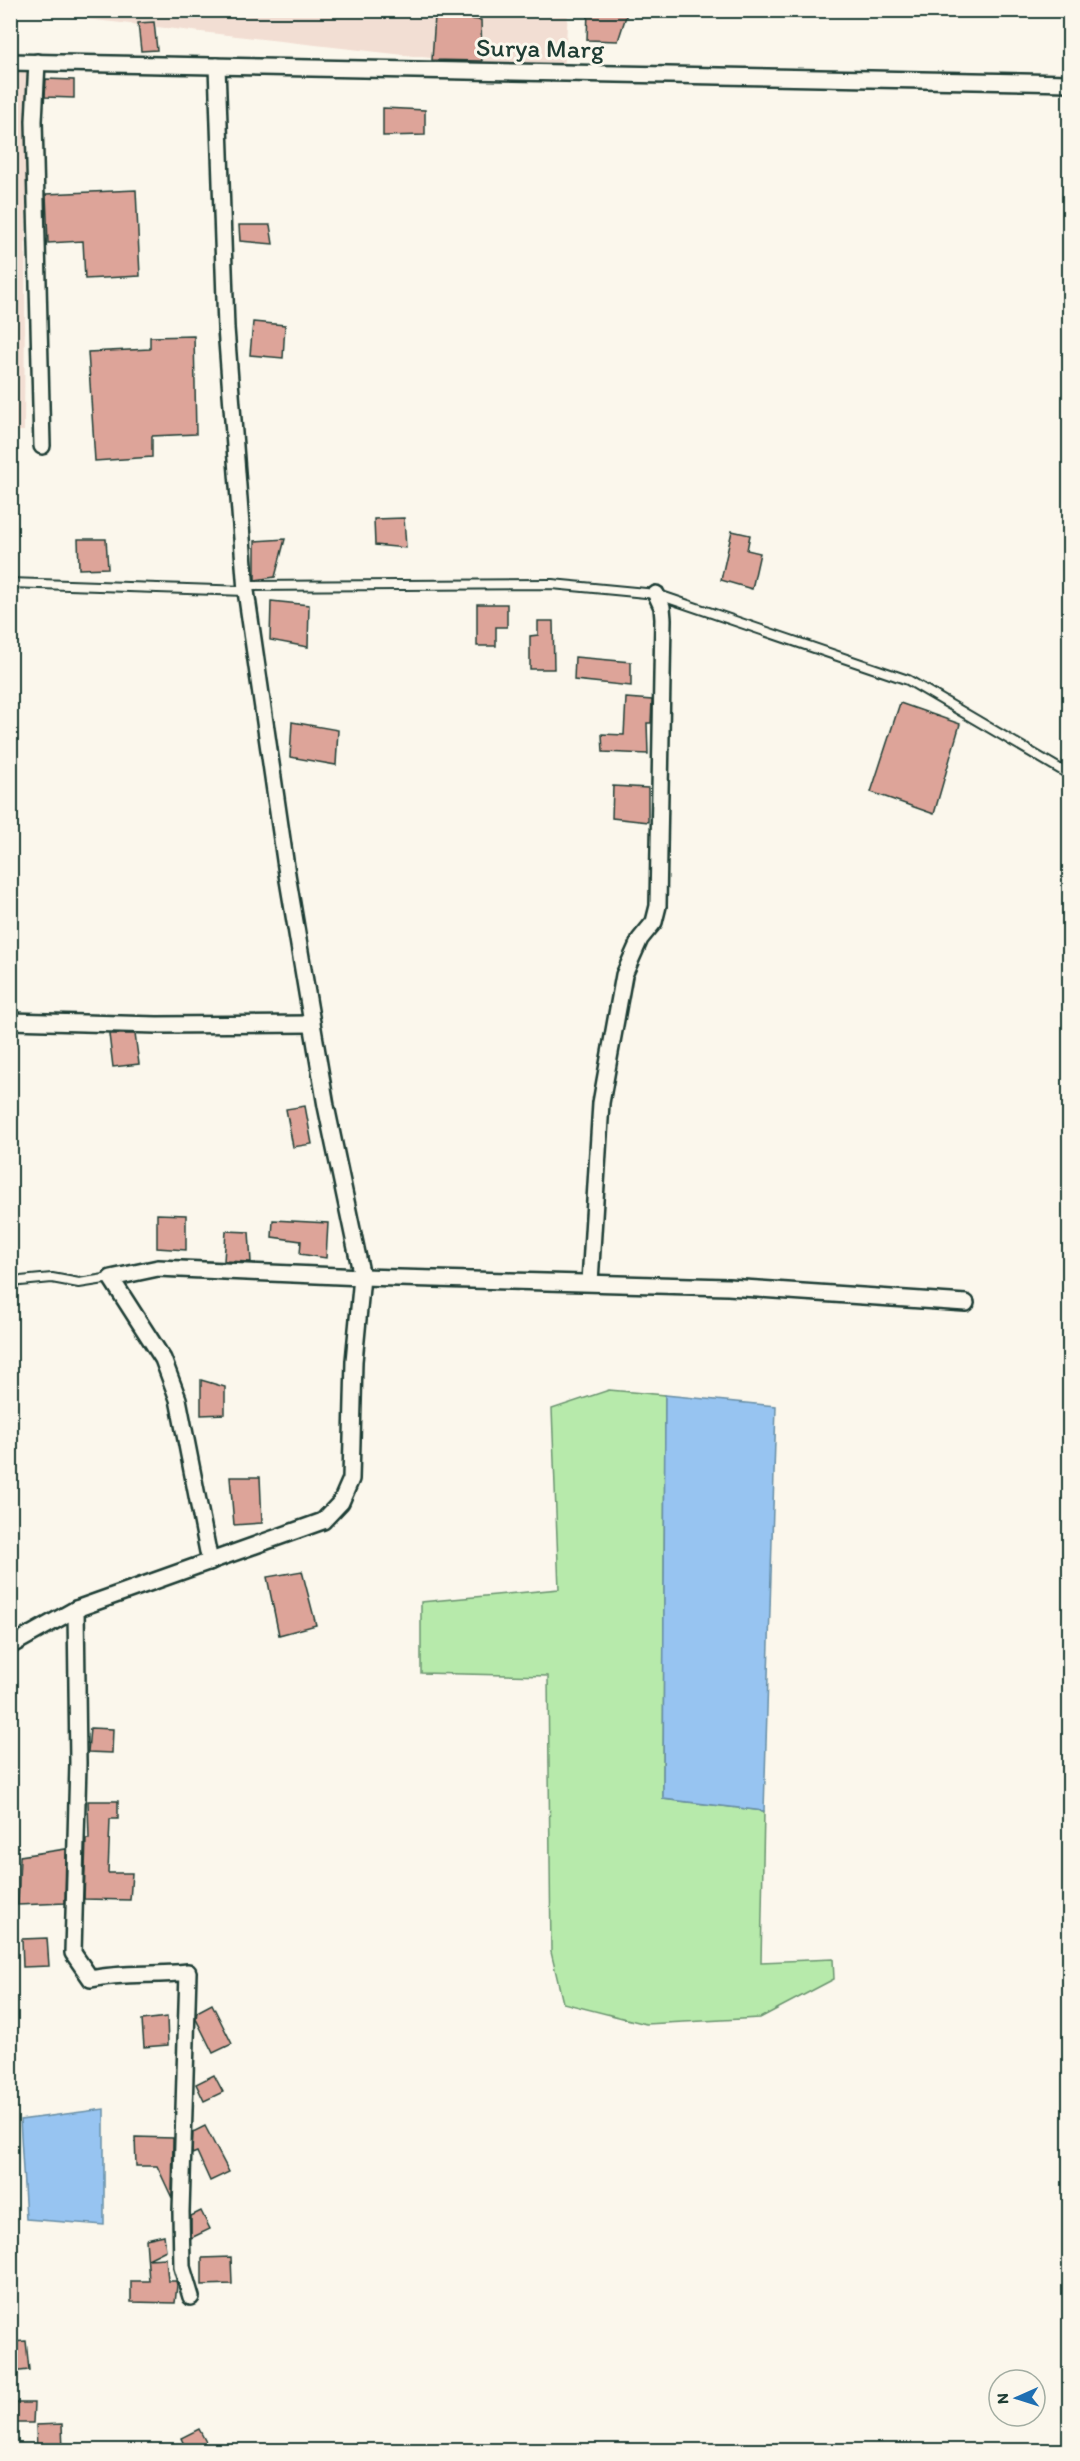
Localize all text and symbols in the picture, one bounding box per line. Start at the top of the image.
street label: Surya Marg [476,31,605,65]
north arrow [987,2368,1047,2428]
text: N [993,2393,1012,2405]

